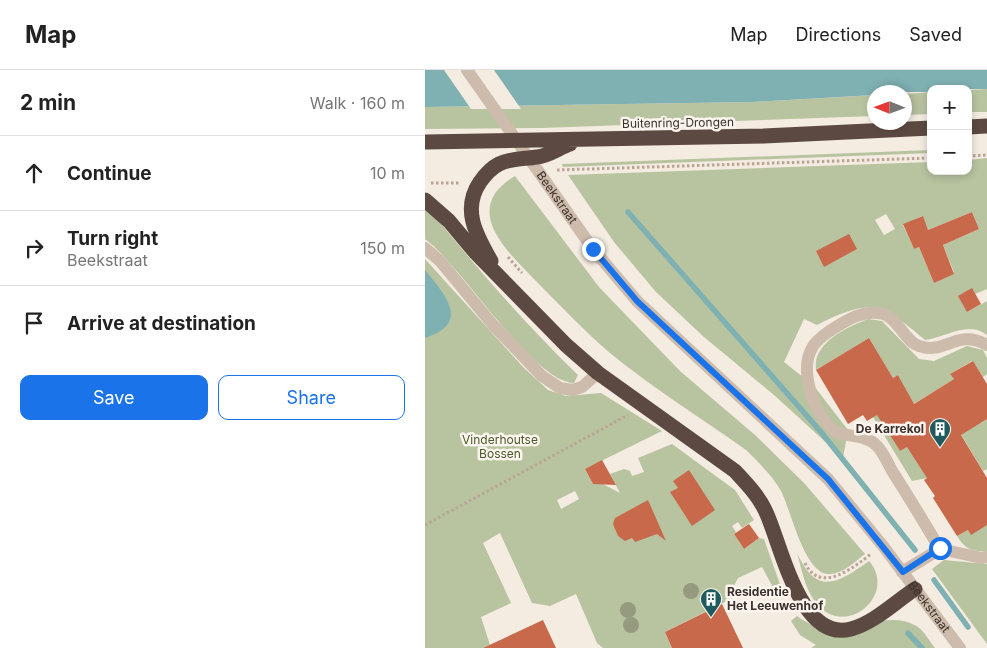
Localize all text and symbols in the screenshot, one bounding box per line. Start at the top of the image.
text: Map [25,20,76,49]
text: Map [730,24,768,45]
text: Directions [796,24,881,45]
text: Saved [909,24,962,45]
north arrow [867,85,912,130]
map controls [927,85,972,175]
button: + [927,85,972,130]
text: 2 min [20,90,76,115]
text: Walk · 160 m [310,93,405,113]
street label: Buitenring-Drongen [622,114,734,131]
button: − [927,130,972,175]
icon: ahead [20,159,48,187]
text: Continue [67,162,152,185]
text: 10 m [370,163,405,183]
street label: Beekstraat [534,168,581,226]
text: Turn right [67,227,158,250]
icon: right [20,234,48,262]
text: 150 m [360,238,405,258]
route end [582,238,605,261]
text: Beekstraat [67,250,148,270]
icon: arrive [20,309,48,337]
text: Arrive at destination [67,312,256,335]
button: Save [20,375,208,420]
button: Share [218,375,405,420]
building icon: De Karrekol [928,417,952,448]
place label: De Karrekol [856,421,924,436]
park label: Vinderhoutse Bossen [462,432,538,461]
route start [929,537,952,560]
street label: Beekstraat [905,578,954,635]
place label: Residentie Het Leeuwenhof [727,584,823,613]
building icon: Residentie Het Leeuwenhof [699,587,723,618]

